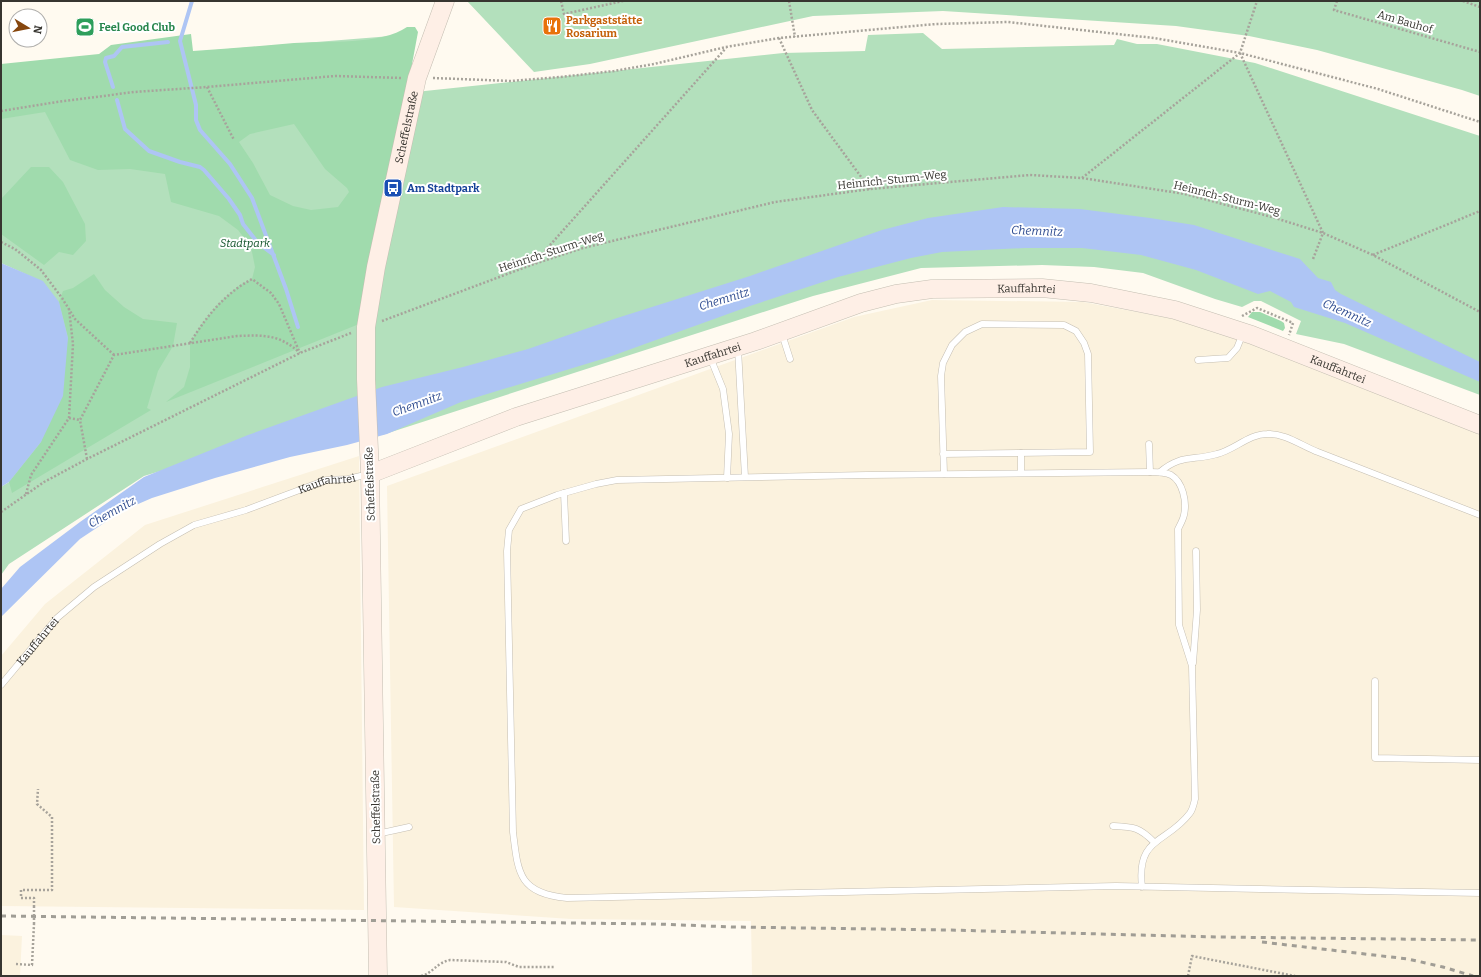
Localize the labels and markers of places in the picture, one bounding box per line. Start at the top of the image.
place label: Parkgaststätte Rosarium [566,14,642,40]
restaurant icon: Parkgaststätte Rosarium [541,15,563,37]
sports icon: Feel Good Club [74,16,96,38]
place label: Feel Good Club [99,21,176,34]
bus stop icon: Am Stadtpark [382,177,404,199]
place label: Am Stadtpark [407,182,480,195]

